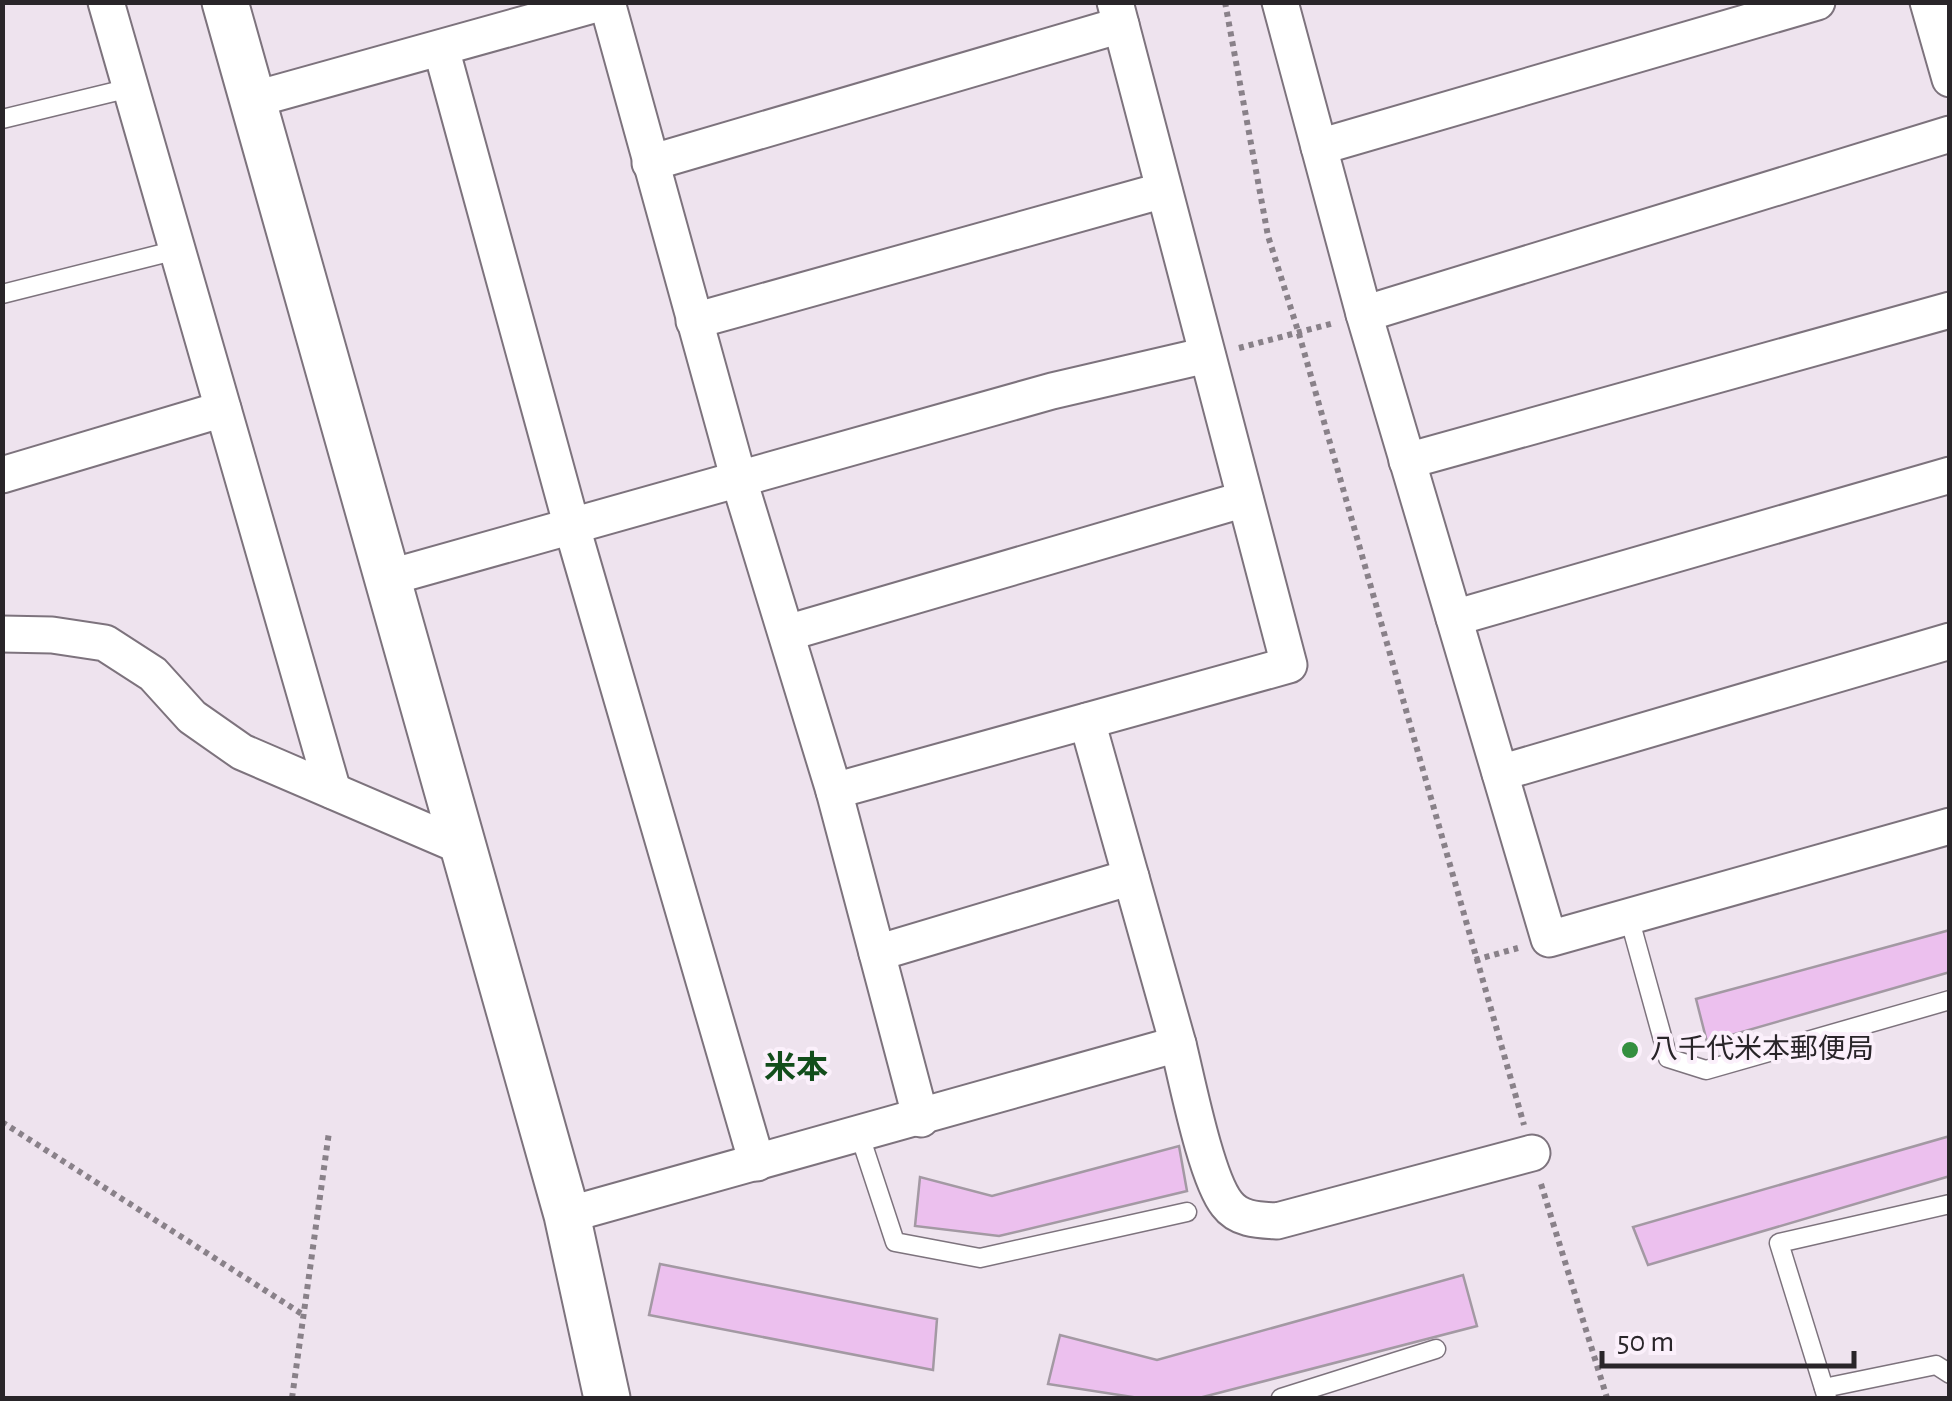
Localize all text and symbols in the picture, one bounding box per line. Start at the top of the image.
place label: 八千代米本郵便局 [1650,1034,1874,1064]
marker: 八千代米本郵便局 [1619,1039,1641,1061]
district label: 米本 [764,1050,828,1084]
scale bar [1602,1306,1854,1368]
text: 50 m [1617,1327,1674,1357]

